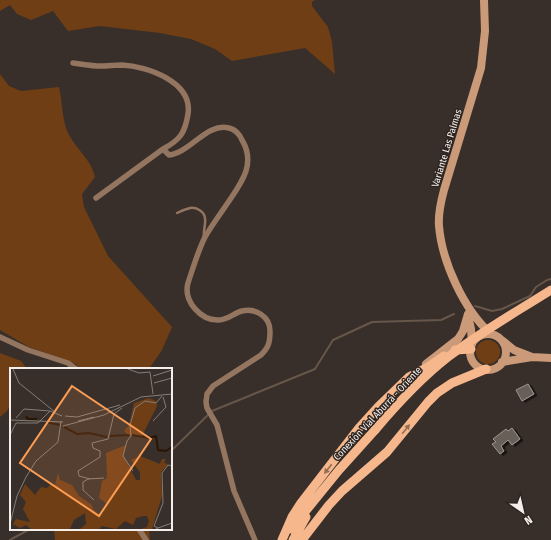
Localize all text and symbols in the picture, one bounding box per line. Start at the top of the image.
street label: Variante Las Palmas [429,108,465,189]
street label: Conexión Vial Aburrá - Oriente [331,364,424,463]
inset map [10,368,172,530]
one-way arrow [402,424,411,434]
one-way arrow [324,463,332,474]
north arrow [503,492,543,532]
text: N [522,513,535,527]

